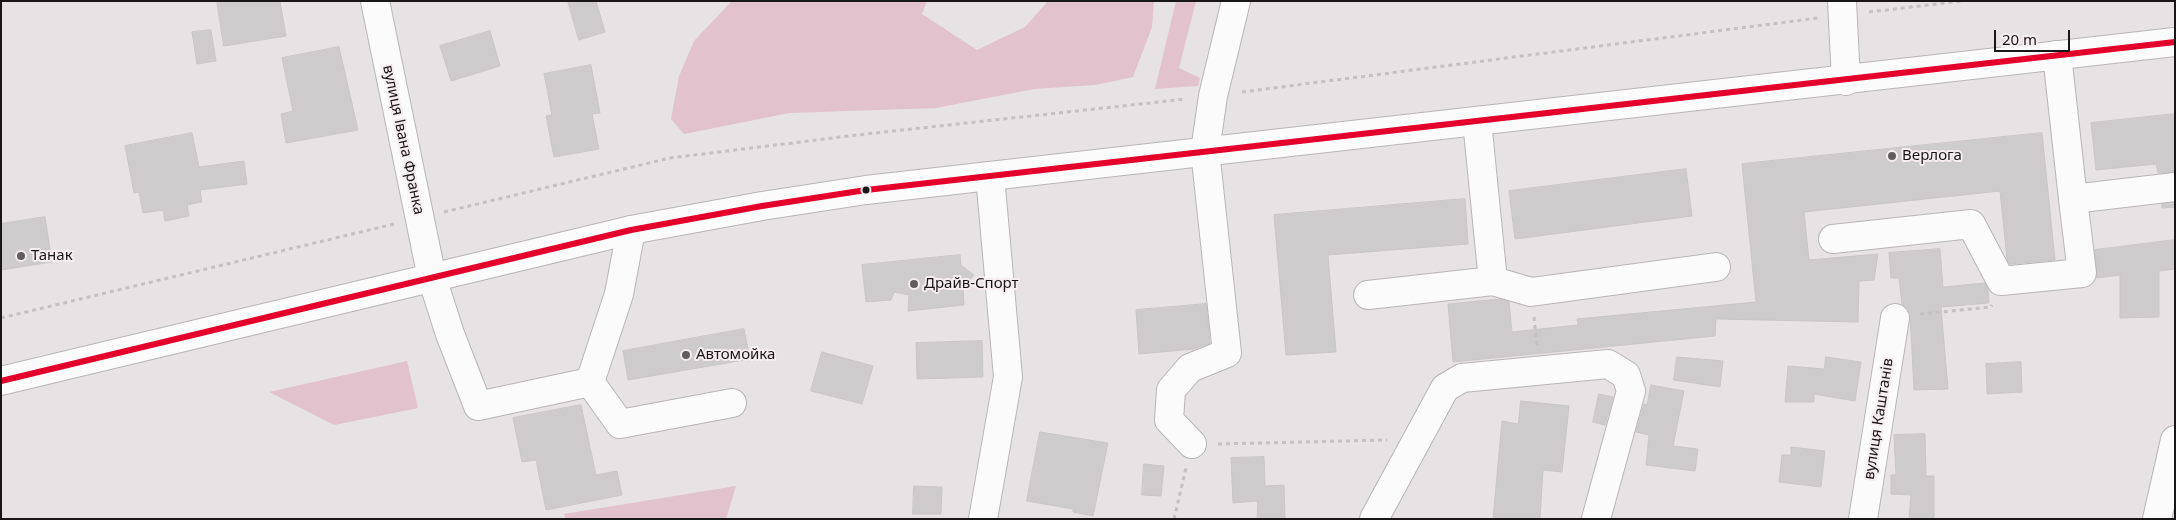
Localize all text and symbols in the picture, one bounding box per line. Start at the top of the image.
scale bar [1996,20,2072,52]
text: 20 m [2002,29,2037,49]
street label: вулиця Івана Франка [378,64,428,216]
place label: Beрлога [1902,147,1962,165]
marker: Beрлога [1886,150,1898,162]
unlabelled marker [861,185,871,195]
place label: Танак [31,247,73,265]
marker: Танак [15,250,27,262]
place label: Драйв-Спорт [924,275,1019,293]
marker: Драйв-Спорт [908,278,920,290]
place label: Автомойка [696,346,775,364]
marker: Автомойка [680,349,692,361]
street label: вулиця Каштанів [1860,357,1898,481]

